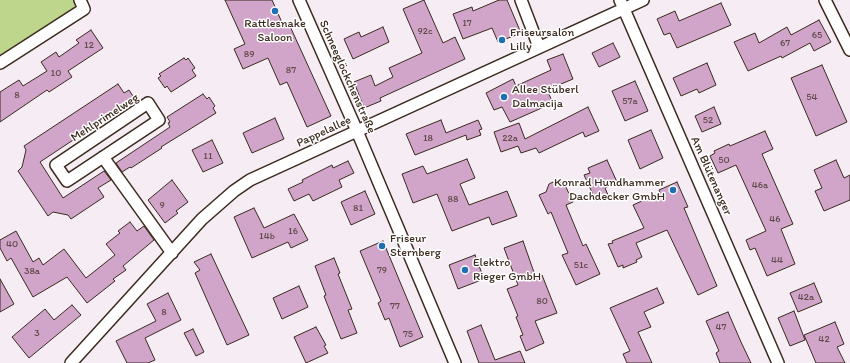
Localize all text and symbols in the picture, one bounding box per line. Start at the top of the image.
marker: Rattlesnake Saloon [270,6,280,16]
place label: Rattlesnake Saloon [244,17,306,45]
house number: 17 [462,17,472,29]
street label: Schneeglöckchenstraße [316,18,378,136]
house number: 92c [417,25,433,37]
place label: Friseursalon Lilly [510,26,574,54]
house number: 65 [812,29,822,41]
marker: Friseursalon Lilly [497,35,507,45]
house number: 67 [780,37,790,49]
house number: 12 [84,39,94,51]
house number: 89 [244,48,254,60]
house number: 87 [286,64,296,76]
house number: 10 [51,67,61,79]
place label: Allee Stüberl Dalmacija [512,83,579,111]
house number: 8 [14,89,20,101]
street label: Mehlprimelweg [68,91,142,145]
house number: 54 [806,91,818,103]
marker: Allee Stüberl Dalmacija [499,92,509,102]
house number: 57a [622,95,638,107]
street label: Pappelallee [294,113,354,151]
house number: 52 [703,114,713,126]
house number: 18 [423,132,433,144]
house number: 22a [502,132,518,144]
street label: Am Blütenanger [687,134,735,218]
house number: 11 [203,150,213,162]
house number: 50 [718,154,730,166]
place label: Konrad Hundhammer Dachdecker GmbH [554,176,665,204]
house number: 46a [752,179,768,191]
marker: Konrad Hundhammer Dachdecker GmbH [668,185,678,195]
house number: 88 [448,193,458,205]
house number: 9 [159,199,165,211]
house number: 81 [353,202,363,214]
house number: 46 [769,213,781,225]
house number: 16 [288,225,298,237]
house number: 14b [259,230,275,242]
place label: Friseur Sternberg [390,232,441,260]
house number: 40 [6,238,18,250]
marker: Friseur Sternberg [377,241,387,251]
house number: 44 [771,254,783,266]
place label: Elektro Rieger GmbH [473,256,541,284]
house number: 51c [574,259,588,271]
house number: 79 [377,264,387,276]
house number: 38a [24,265,40,277]
marker: Elektro Rieger GmbH [460,265,470,275]
house number: 42a [798,291,814,303]
house number: 80 [536,295,548,307]
house number: 77 [390,300,400,312]
house number: 8 [161,306,167,318]
house number: 47 [716,321,726,333]
house number: 3 [34,327,40,339]
house number: 75 [403,328,413,340]
house number: 42 [818,333,830,345]

